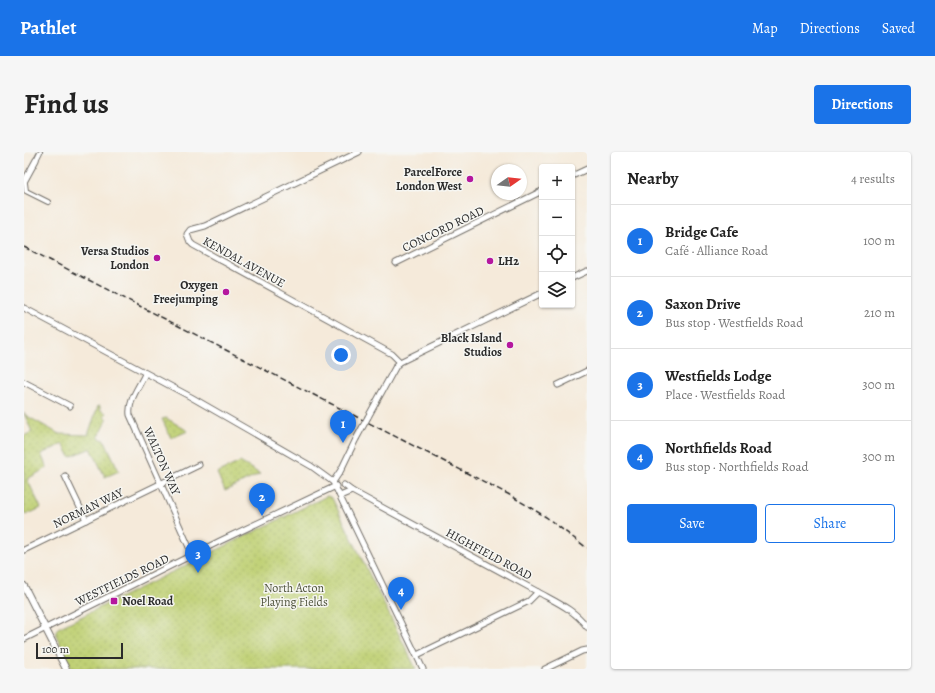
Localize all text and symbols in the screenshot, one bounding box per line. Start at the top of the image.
text: Pathlet [20,15,76,41]
text: Map [752,19,778,38]
text: Directions [800,19,860,38]
text: Saved [882,19,915,38]
text: Find us [24,85,109,123]
button: Directions [814,85,911,124]
place label: ParcelForce London West [396,164,462,194]
north arrow [491,164,527,200]
map controls [539,164,575,308]
button: + [539,164,575,200]
text: Nearby [627,167,678,190]
text: 4 results [851,170,895,187]
marker: ParcelForce London West [465,174,475,184]
button: − [539,200,575,236]
street label: CONCORD ROAD [400,202,486,256]
text: Bridge Cafe [665,222,738,242]
text: 1 [638,232,642,249]
text: 100 m [863,232,895,249]
street label: KENDAL AVENUE [200,233,288,291]
button: locate [539,236,575,272]
text: Café · Alliance Road [665,242,768,259]
place label: Versa Studios London [80,243,149,273]
marker: Versa Studios London [152,253,162,263]
place label: LH2 [498,253,519,269]
marker: LH2 [485,256,495,266]
button: layers [539,272,575,308]
place label: Oxygen Freejumping [153,277,219,307]
marker: Oxygen Freejumping [221,287,231,297]
text: Saxon Drive [665,294,741,314]
text: 2 [637,304,643,321]
text: 210 m [864,304,895,321]
text: Bus stop · Westfields Road [665,314,803,331]
place label: Black Island Studios [441,330,503,360]
marker: Black Island Studios [505,340,515,350]
your location [331,345,351,365]
text: Westfields Lodge [665,366,772,386]
text: 3 [637,376,643,393]
text: 300 m [862,376,895,393]
text: Place · Westfields Road [665,386,785,403]
pin: 1 [330,410,356,443]
street label: WALTON WAY [140,424,184,498]
text: Northfields Road [665,438,772,458]
text: 4 [637,448,643,465]
text: 300 m [862,448,895,465]
text: Bus stop · Northfields Road [665,458,808,475]
pin: 2 [249,483,275,516]
street label: NORMAN WAY [50,484,126,532]
button: Save [627,504,757,543]
button: Share [765,504,895,543]
street label: HIGHFIELD ROAD [443,525,535,583]
pin: 3 [185,540,211,573]
street label: WESTFIELDS ROAD [71,550,172,610]
pin: 4 [388,577,414,610]
park label: North Acton Playing Fields [260,580,328,610]
place label: Noel Road [122,593,174,609]
marker: Noel Road [109,596,119,606]
scale bar [36,641,123,660]
text: 100 m [42,642,69,657]

